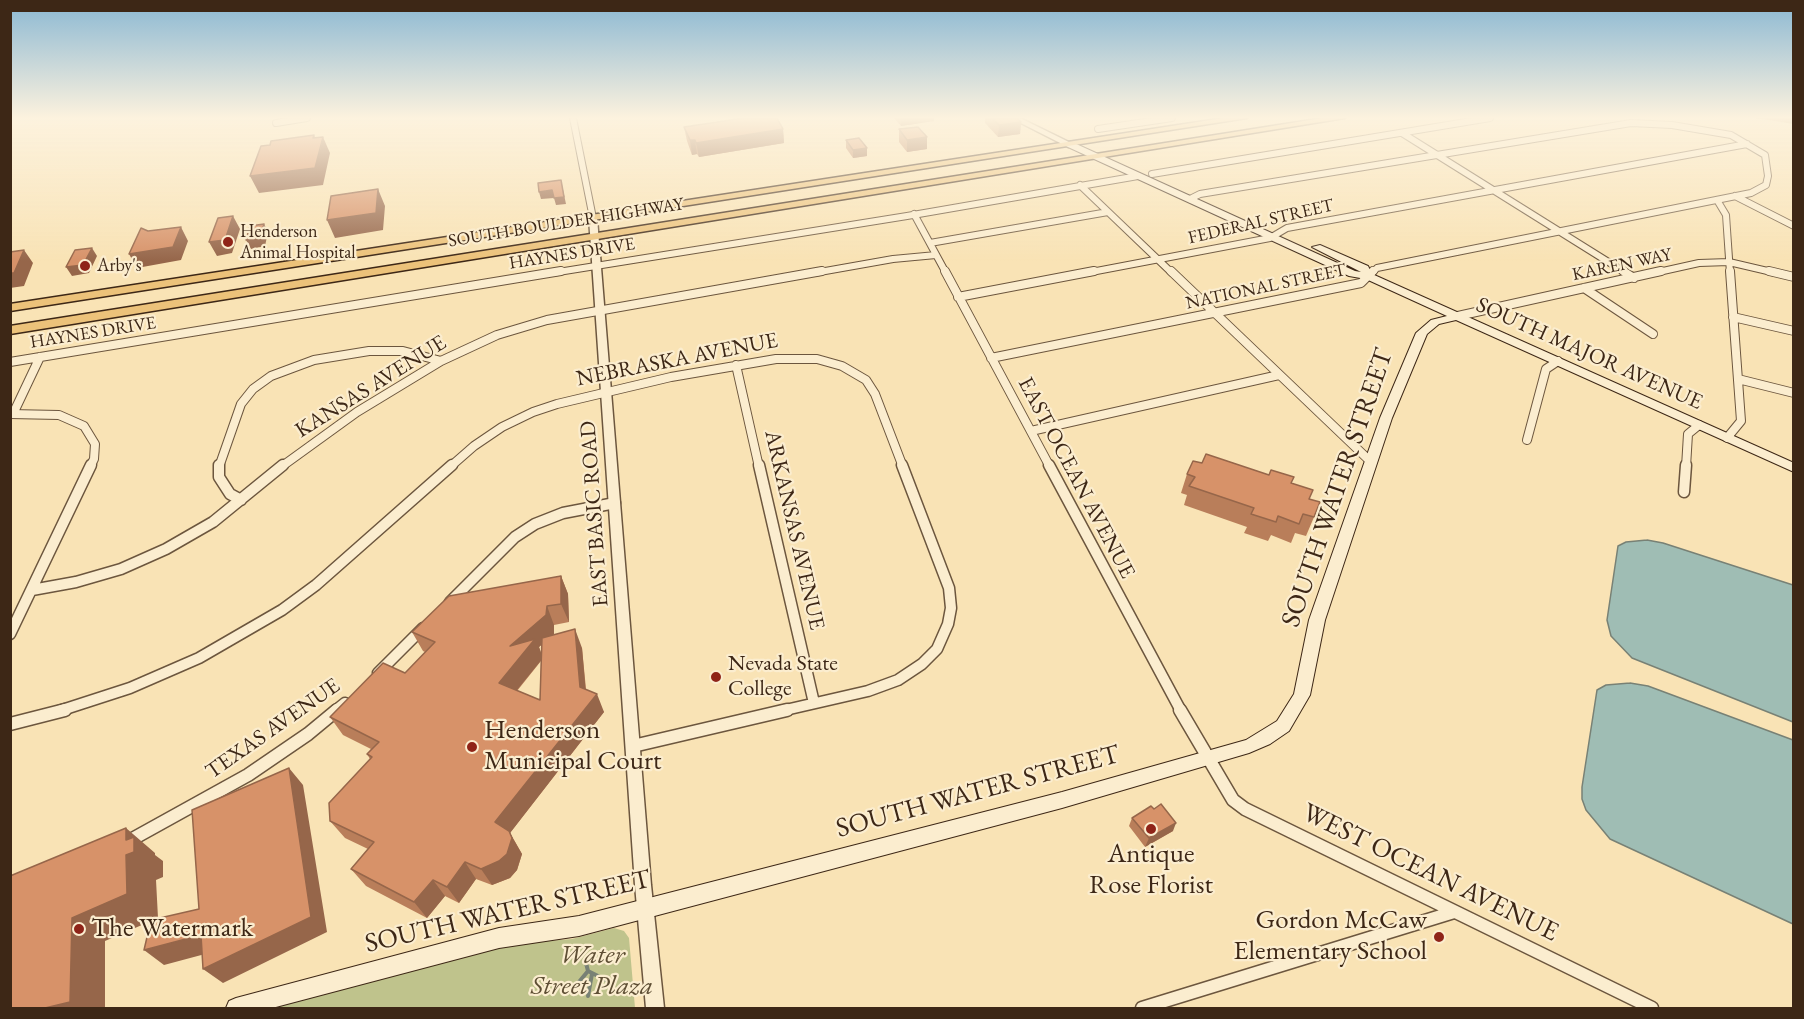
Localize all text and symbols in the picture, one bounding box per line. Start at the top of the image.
street label: SOUTH BOULDER HIGHWAY [447,194,685,252]
street label: FEDERAL STREET [1186,195,1336,249]
place label: Henderson Animal Hospital [240,221,356,264]
street label: HAYNES DRIVE [507,233,637,275]
marker: Henderson Animal Hospital [221,235,235,249]
street label: KAREN WAY [1570,244,1674,286]
place label: Arby's [97,255,142,277]
marker: Arby's [78,259,92,273]
street label: NATIONAL STREET [1184,259,1348,315]
street label: SOUTH MAJOR AVENUE [1472,292,1706,416]
street label: HAYNES DRIVE [28,312,158,354]
street label: NEBRASKA AVENUE [574,328,780,392]
street label: KANSAS AVENUE [291,330,451,444]
street label: SOUTH WATER STREET [1275,345,1401,631]
street label: EAST OCEAN AVENUE [1012,373,1140,583]
street label: EAST BASIC ROAD [575,420,615,608]
street label: ARKANSAS AVENUE [758,428,830,632]
place label: Nevada State College [728,651,838,702]
marker: Nevada State College [709,670,723,684]
street label: TEXAS AVENUE [201,673,345,785]
place label: Henderson Municipal Court [484,715,661,778]
street label: SOUTH WATER STREET [833,739,1123,845]
marker: Henderson Municipal Court [465,740,479,754]
street label: WEST OCEAN AVENUE [1296,797,1564,949]
marker: Antique Rose Florist [1144,822,1158,836]
place label: Antique Rose Florist [1089,839,1213,902]
street label: SOUTH WATER STREET [362,863,654,961]
place label: Gordon McCaw Elementary School [1233,905,1427,968]
place label: The Watermark [91,913,253,945]
marker: The Watermark [72,922,86,936]
marker: Gordon McCaw Elementary School [1432,930,1446,944]
park label: Water Street Plaza [531,940,653,1003]

